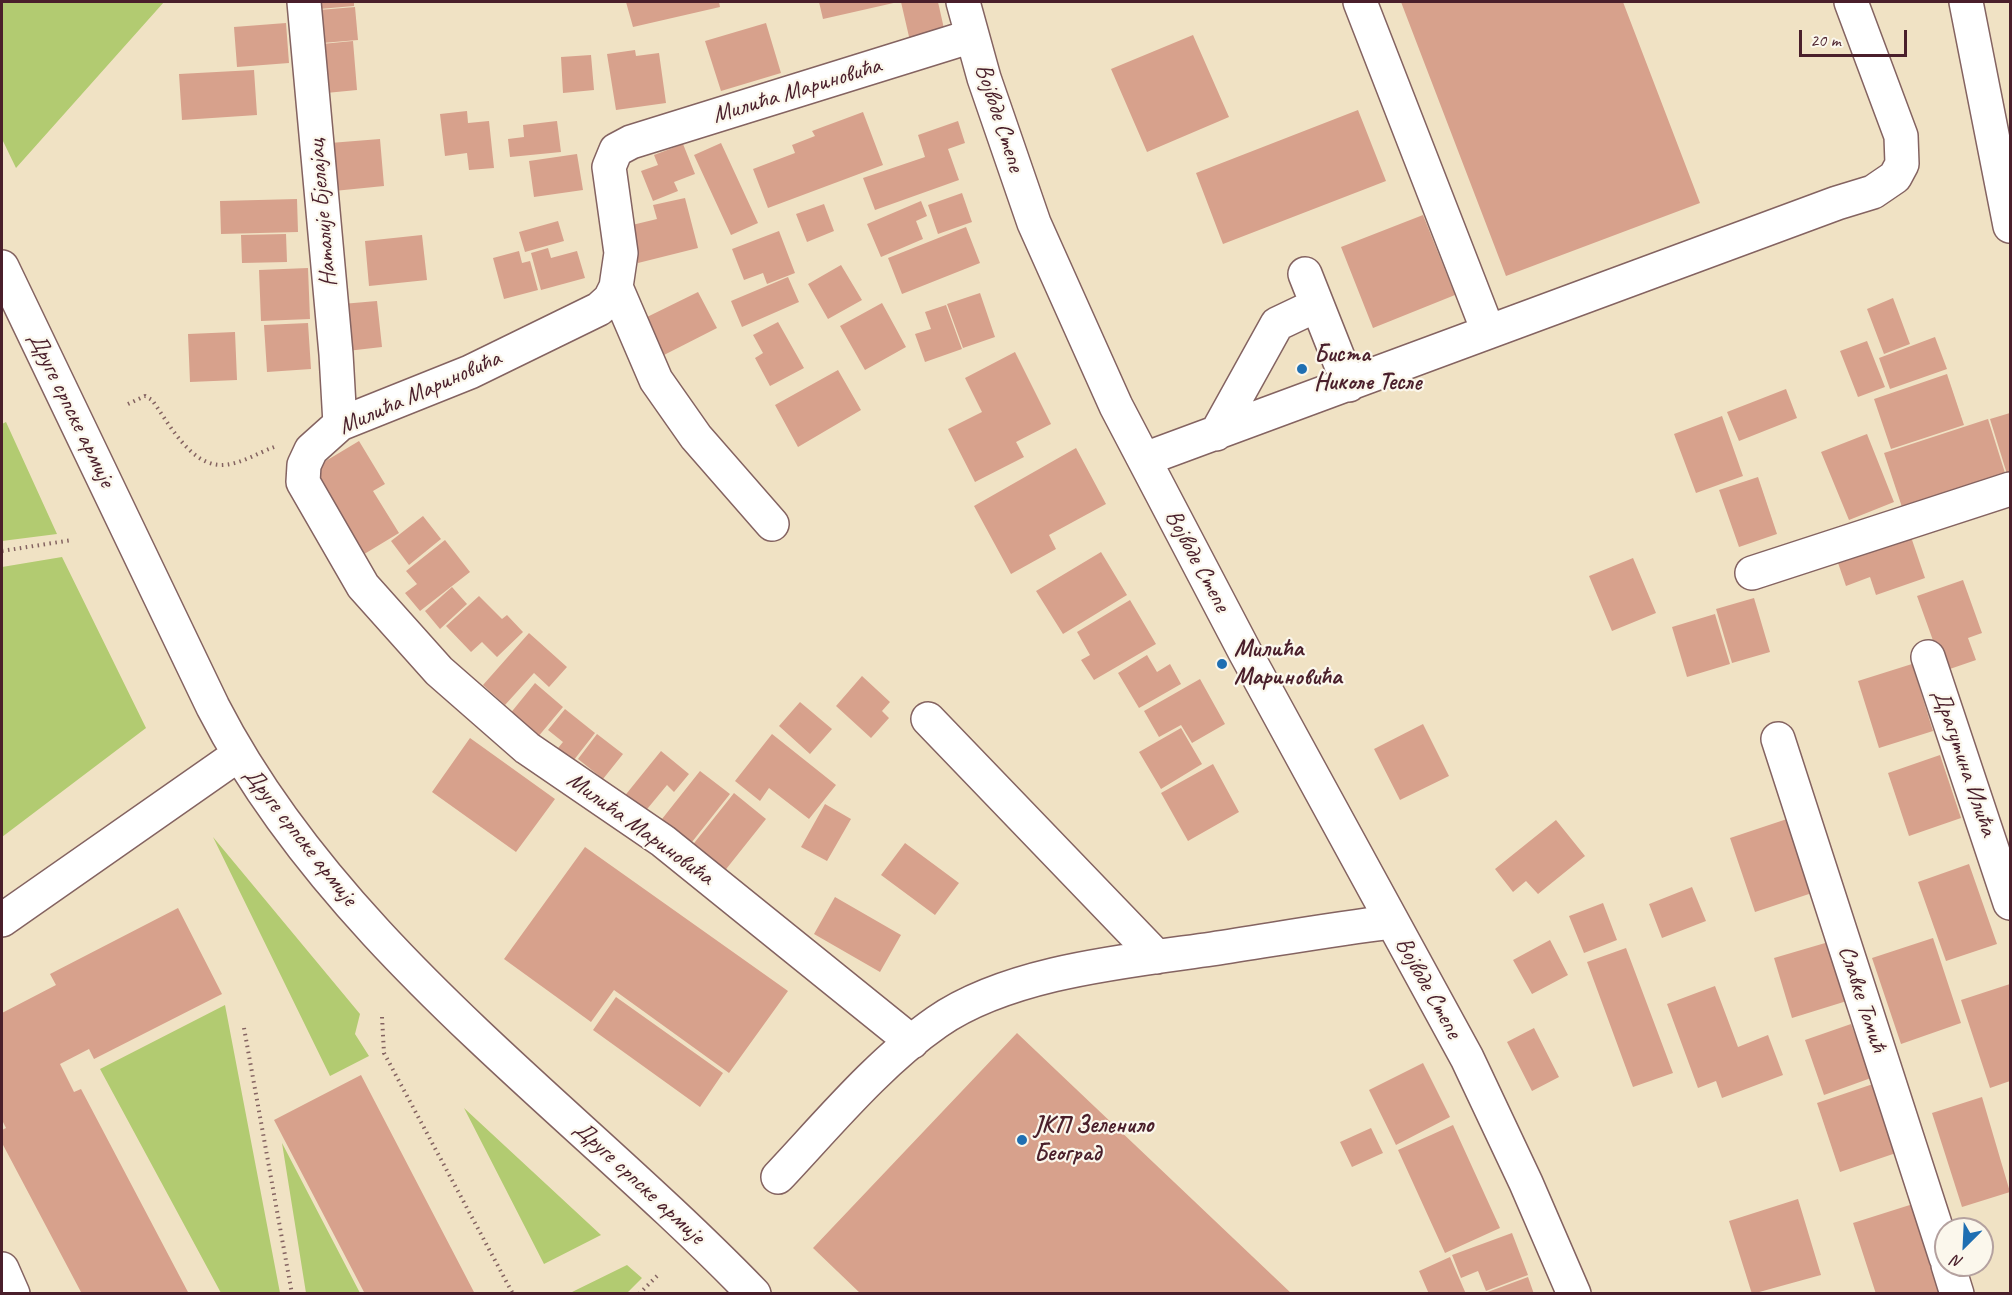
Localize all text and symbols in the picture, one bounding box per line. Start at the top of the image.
scale bar [1802,18,1910,56]
text: 20 m [1810,29,1841,51]
street label: Милића Мариновића [709,52,885,130]
street label: Војводе Степе [968,60,1030,176]
street label: Наталије Бјелајац [302,138,344,288]
street label: Друге српске армије [21,328,121,492]
place label: Биста Николе Тесле [1314,341,1422,397]
street label: Милића Мариновића [334,344,506,442]
marker: Биста Николе Тесле [1295,362,1309,376]
street label: Војводе Степе [1158,505,1236,617]
place label: Милића Мариновића [1234,636,1342,692]
marker: Милића Мариновића [1215,657,1229,671]
street label: Драгутина Илића [1925,686,2003,840]
street label: Друге српске армије [237,762,363,912]
street label: Милића Мариновића [561,766,719,892]
street label: Војводе Степе [1388,932,1468,1044]
street label: Славке Томић [1831,942,1893,1056]
place label: ЈКП Зеленило Београд [1034,1112,1153,1168]
street label: Друге српске армије [568,1115,710,1251]
marker: ЈКП Зеленило Београд [1015,1133,1029,1147]
north arrow [1934,1217,1994,1277]
text: N [1949,1250,1966,1273]

